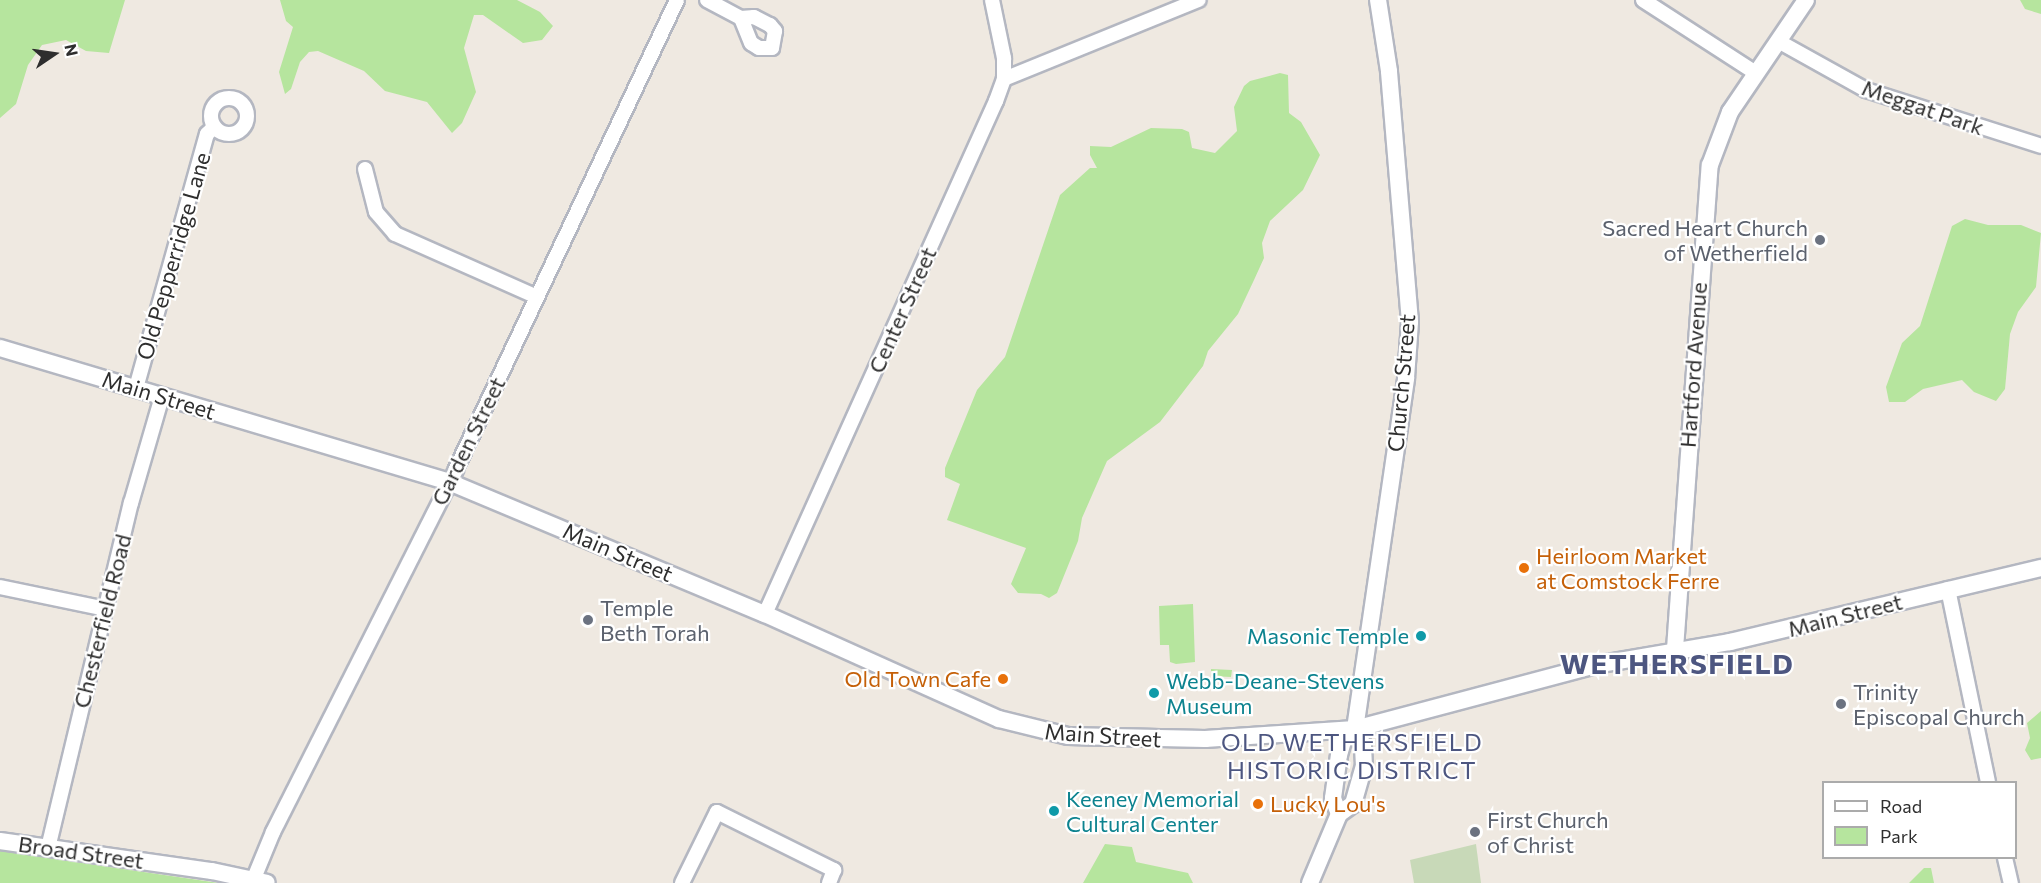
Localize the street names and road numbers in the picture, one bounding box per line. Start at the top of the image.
street label: Meggat Park [1859,74,1987,140]
street label: Old Pepperridge Lane [131,149,215,363]
street label: Center Street [863,243,941,377]
street label: Hartford Avenue [1674,281,1712,449]
street label: Church Street [1382,313,1420,453]
street label: Main Street [99,365,219,425]
street label: Garden Street [426,373,510,509]
street label: Main Street [559,517,677,587]
street label: Chesterfield Road [68,531,136,711]
street label: Main Street [1785,588,1905,642]
street label: Main Street [1044,718,1162,752]
street label: Broad Street [17,830,145,874]

